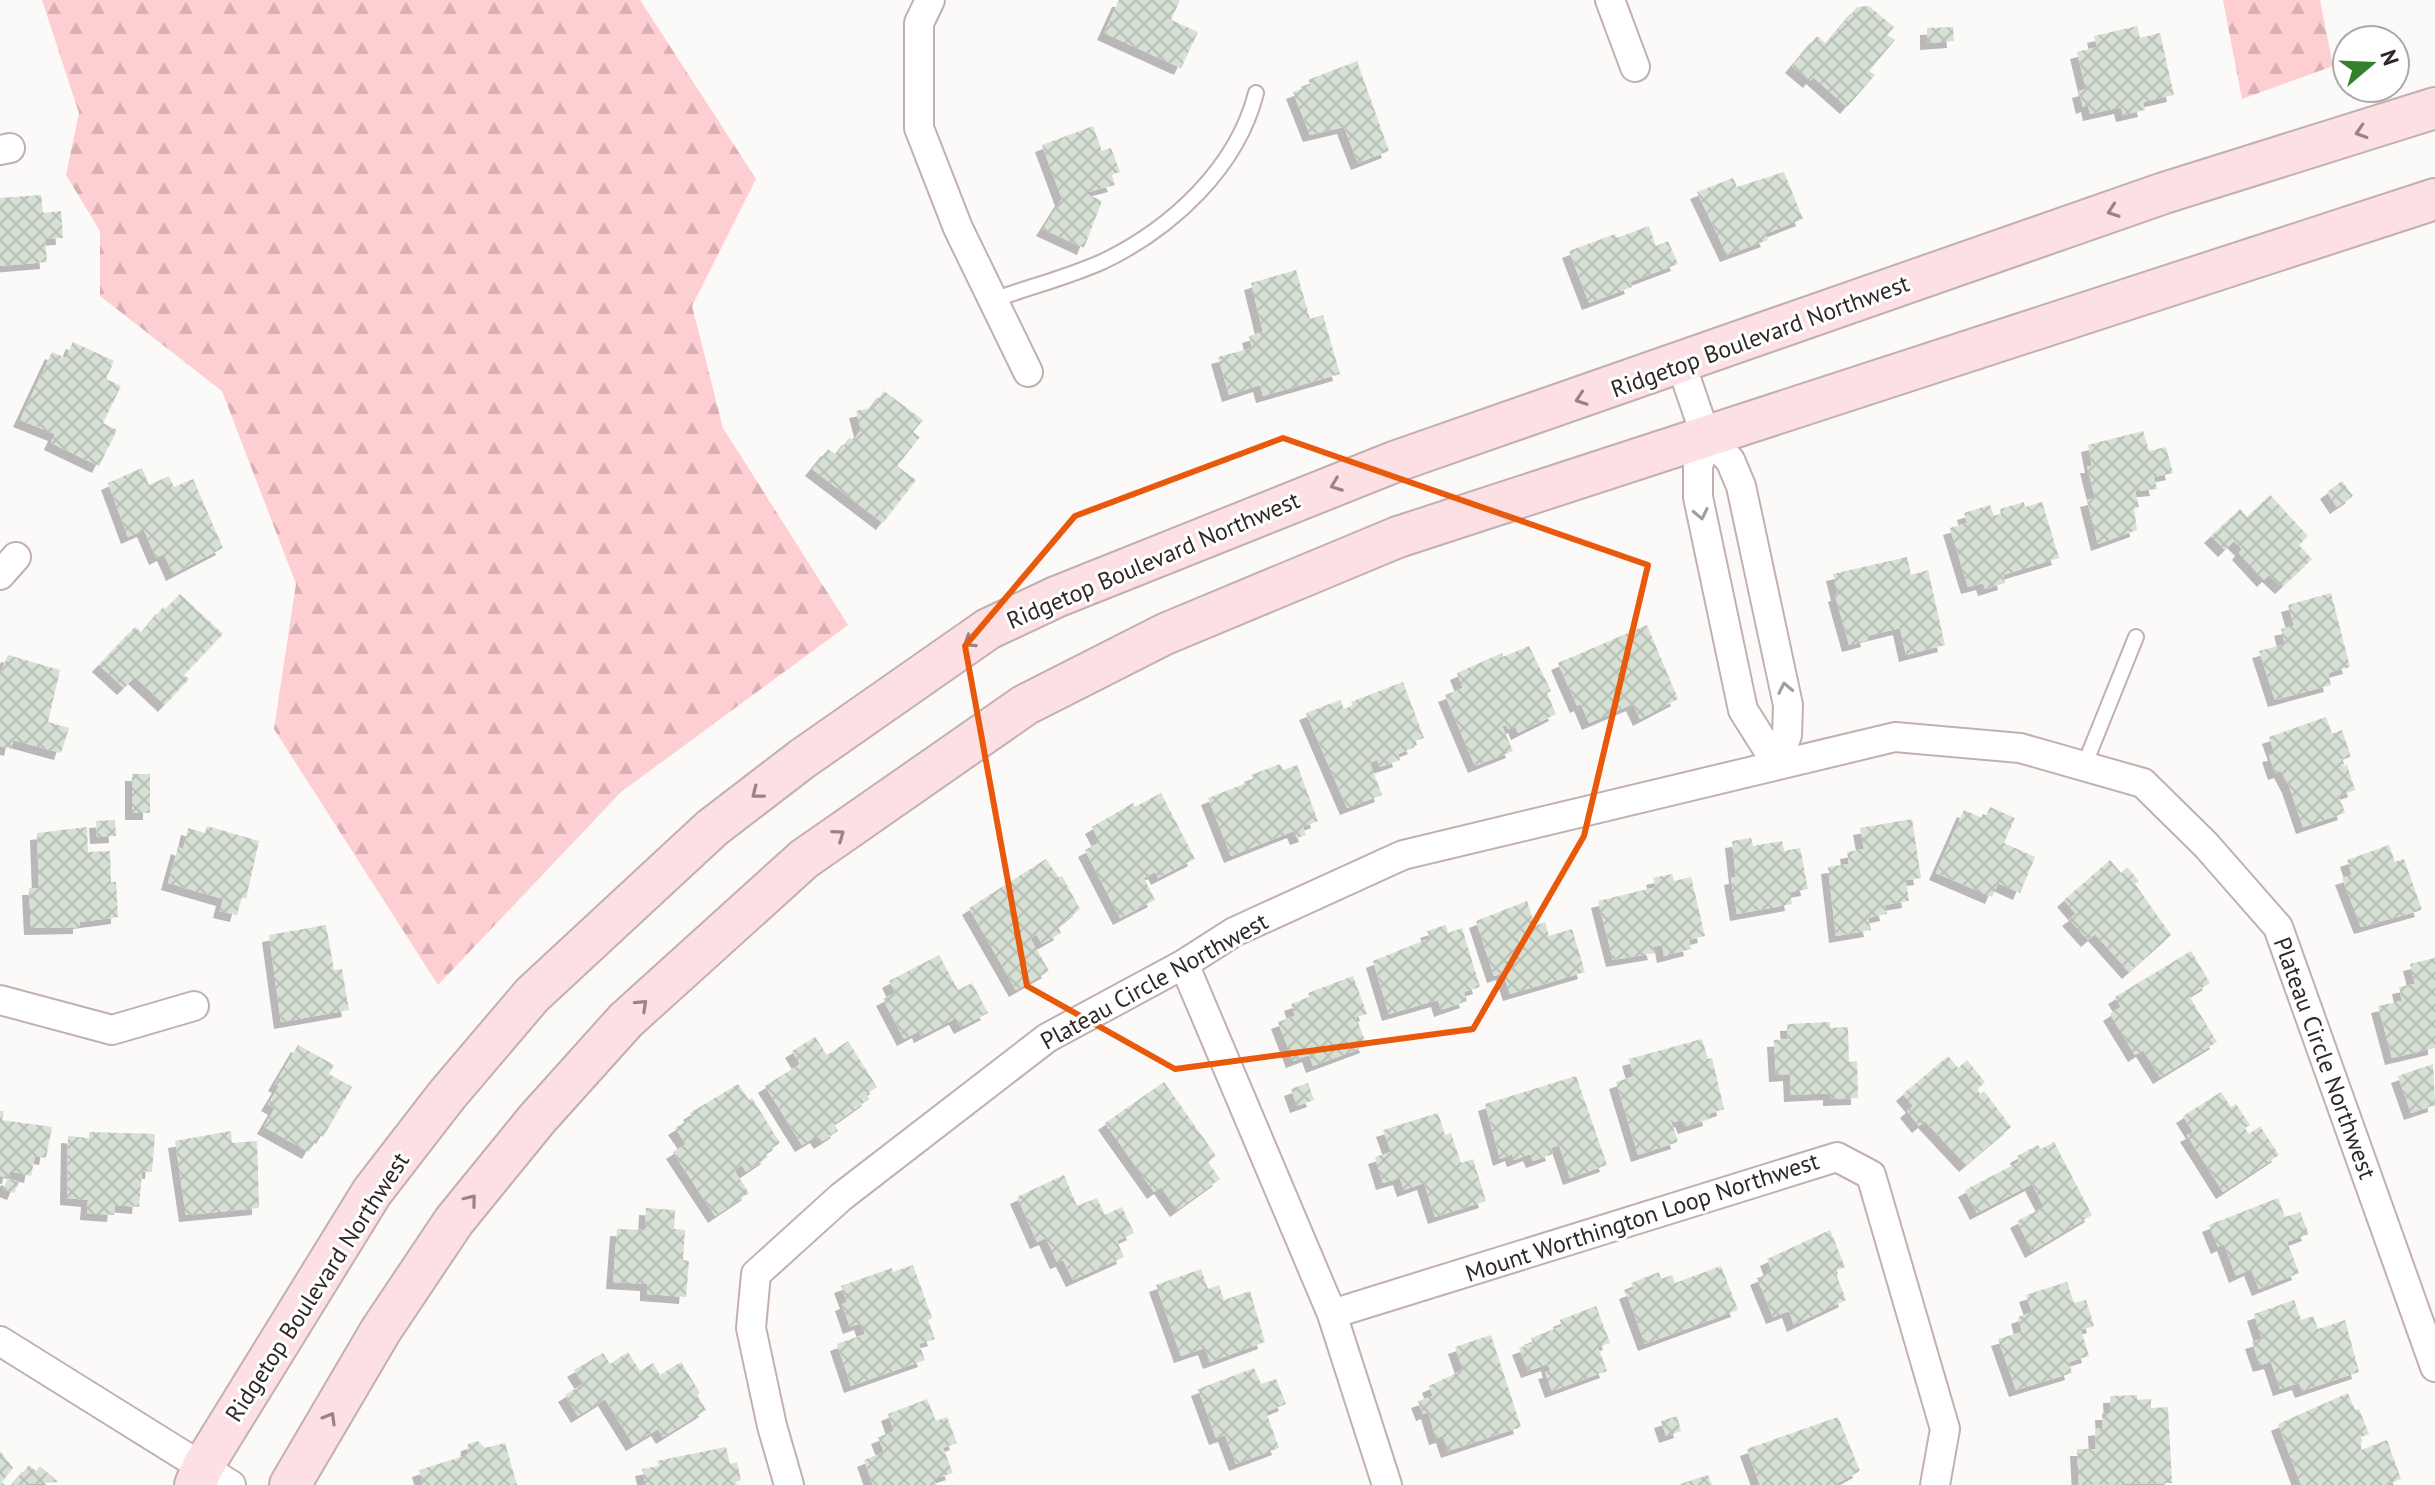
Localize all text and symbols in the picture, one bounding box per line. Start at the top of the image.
north arrow [2331,24,2411,104]
text: N [2374,46,2406,69]
one-way arrow [2354,122,2368,138]
one-way arrow [2107,201,2121,218]
street label: Ridgetop Boulevard Northwest [1607,268,1913,404]
one-way arrow [1575,390,1589,406]
one-way arrow [1330,475,1344,492]
street label: Ridgetop Boulevard Northwest [1002,484,1304,636]
one-way arrow [1692,507,1709,520]
one-way arrow [963,632,977,647]
one-way arrow [1777,681,1794,695]
one-way arrow [752,784,766,798]
one-way arrow [830,830,844,845]
street label: Plateau Circle Northwest [1035,906,1273,1056]
street label: Plateau Circle Northwest [2267,933,2383,1183]
one-way arrow [633,1000,648,1014]
street label: Mount Worthington Loop Northwest [1461,1145,1823,1289]
street label: Ridgetop Boulevard Northwest [218,1146,416,1428]
one-way arrow [461,1195,476,1209]
one-way arrow [320,1412,336,1427]

